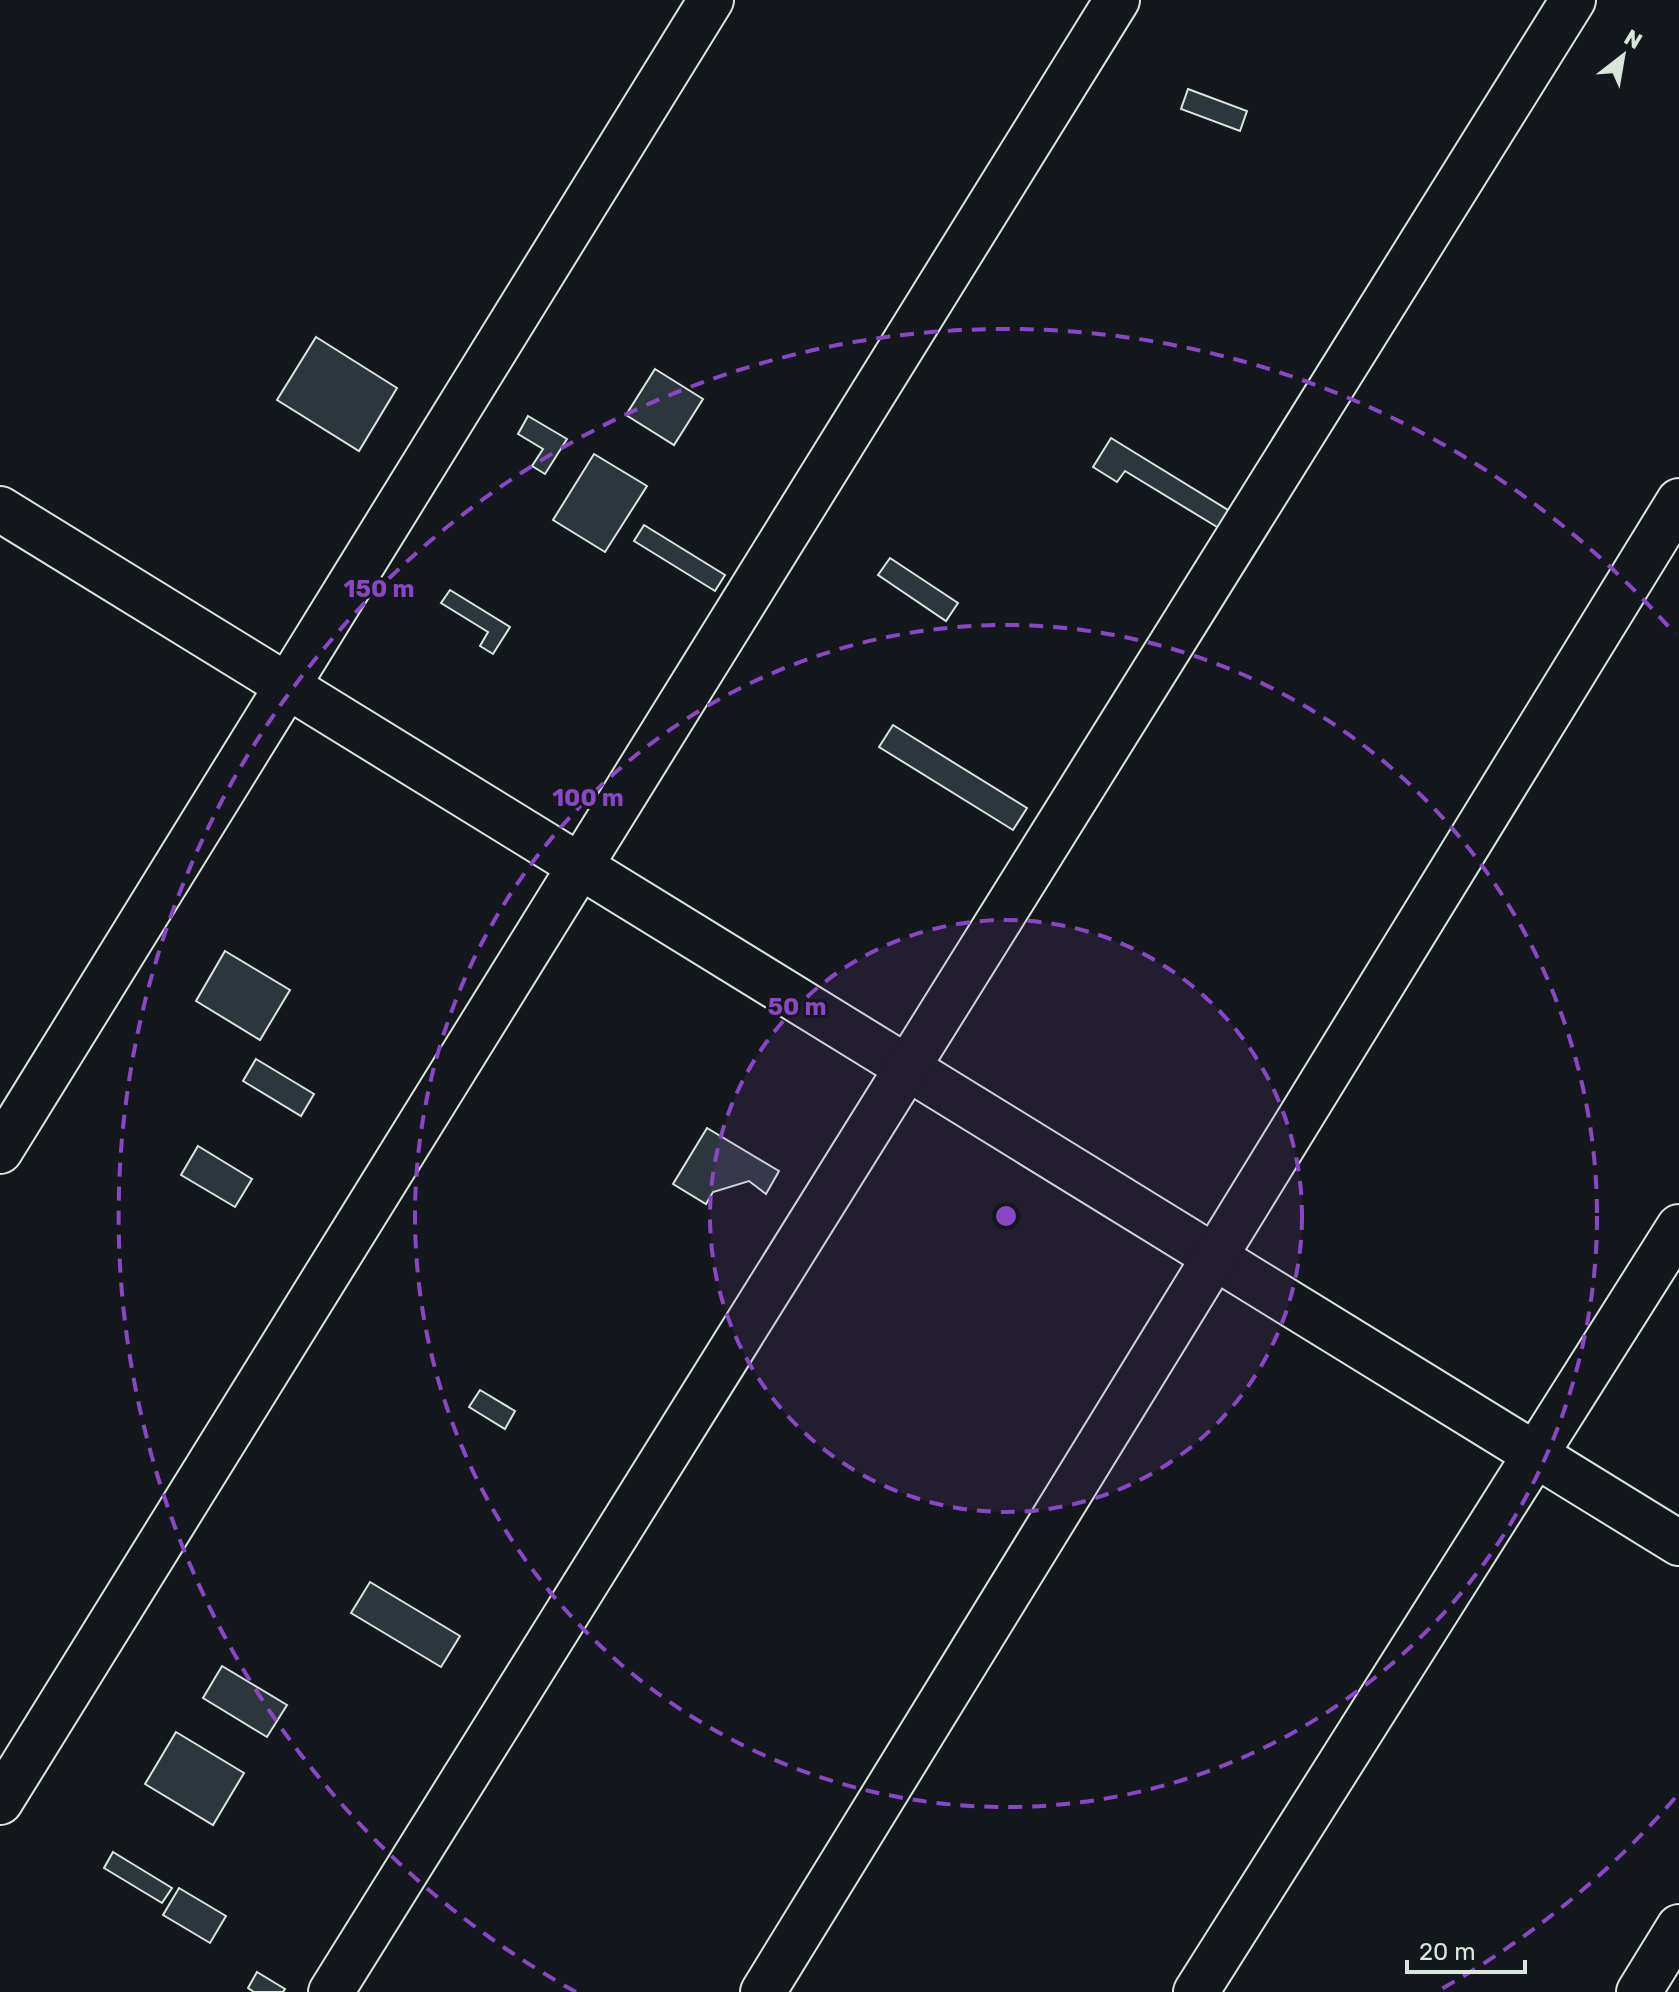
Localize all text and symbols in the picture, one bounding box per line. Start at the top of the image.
north arrow [1583,16,1663,96]
text: N [1619,24,1647,55]
text: 150 m [344,575,414,603]
text: 100 m [552,784,624,812]
text: 50 m [768,993,826,1021]
centre of rings [992,1202,1020,1230]
scale bar [1407,1924,1525,1974]
text: 20 m [1419,1938,1476,1966]

